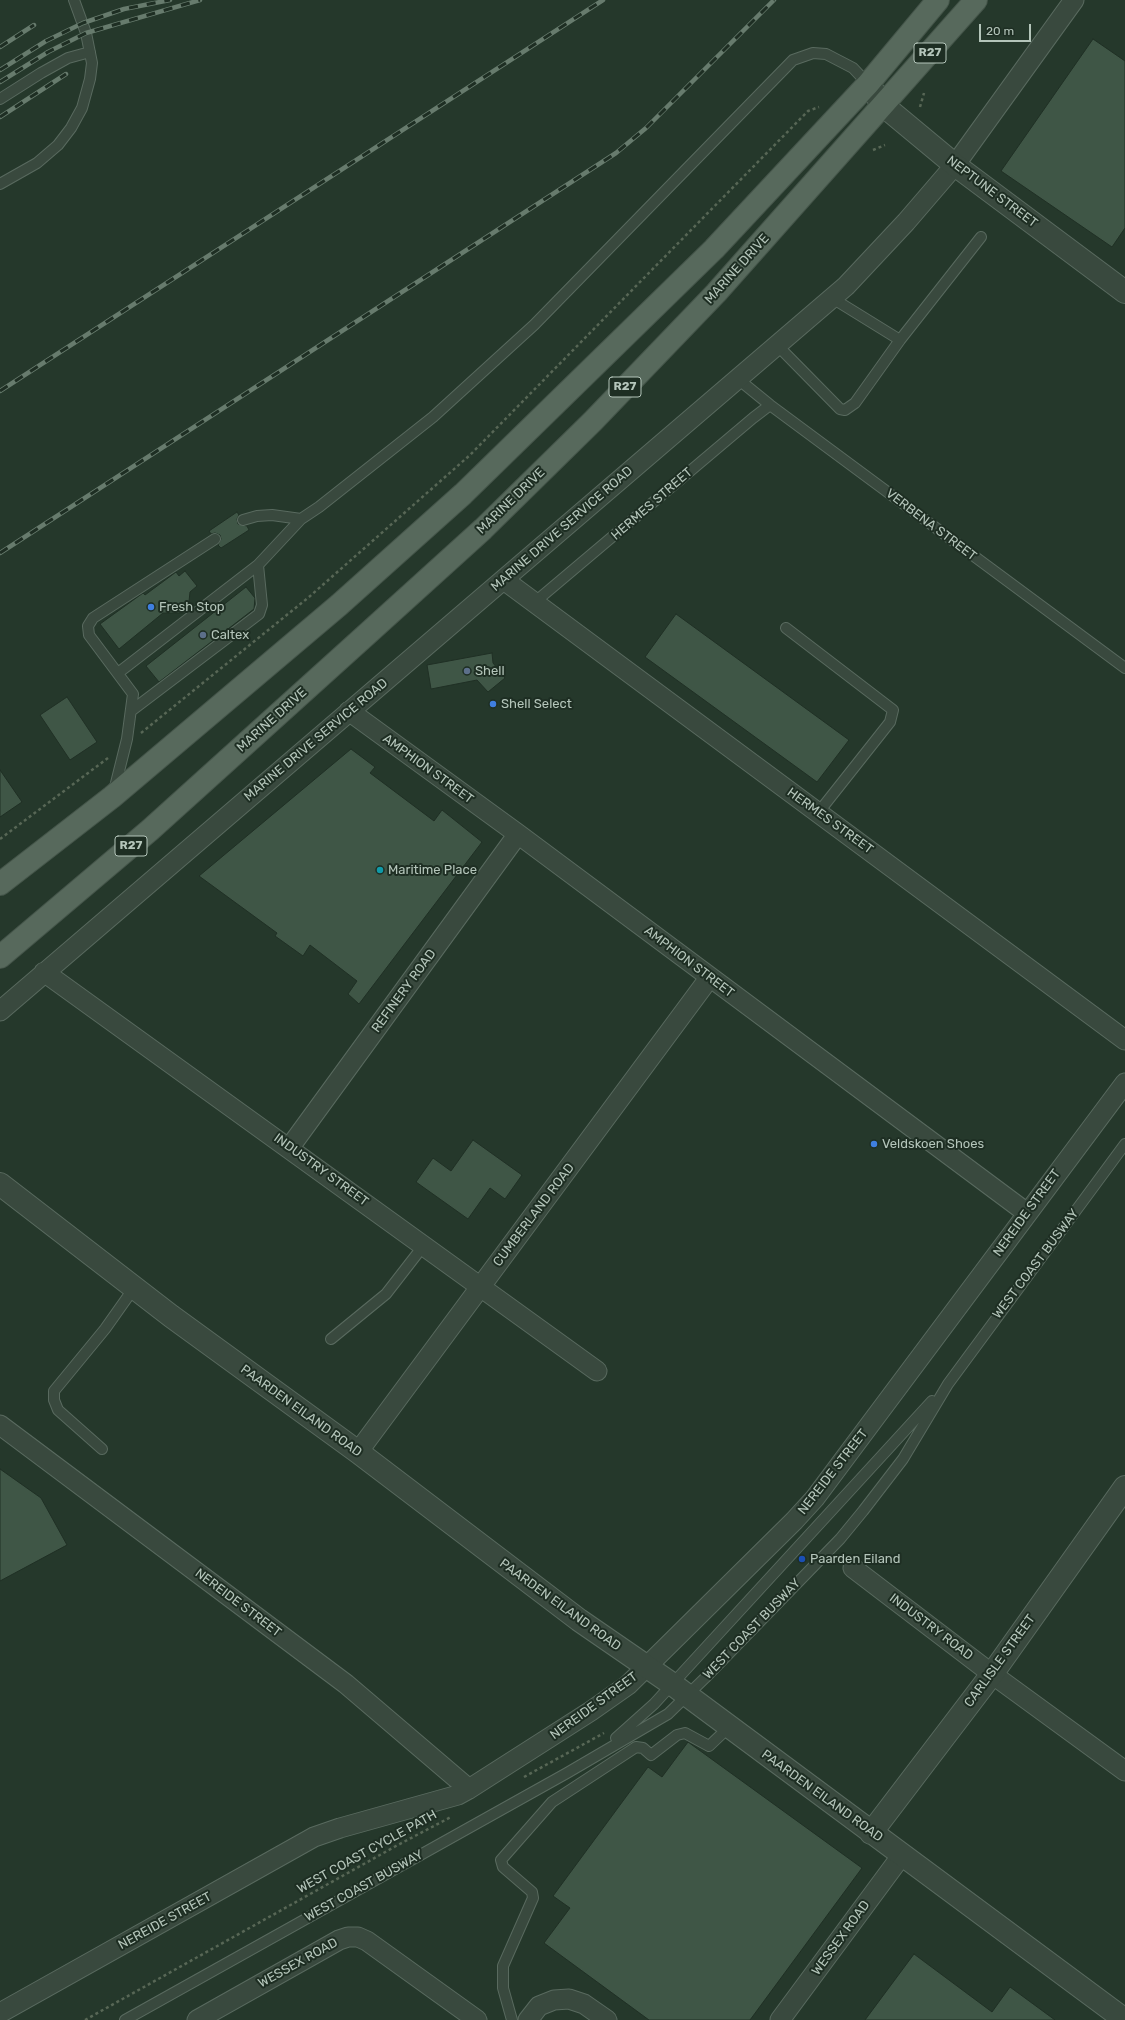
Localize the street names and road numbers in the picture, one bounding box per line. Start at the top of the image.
road number: R27 [914,43,946,63]
street label: NEPTUNE STREET [944,153,1040,231]
street label: MARINE DRIVE [702,231,772,307]
road number: R27 [609,377,641,397]
street label: MARINE DRIVE SERVICE ROAD [488,463,636,595]
street label: MARINE DRIVE [474,465,548,537]
street label: HERMES STREET [608,465,696,543]
street label: VERBENA STREET [882,486,980,564]
street label: MARINE DRIVE SERVICE ROAD [241,675,391,805]
street label: MARINE DRIVE [234,685,310,755]
street label: AMPHION STREET [380,731,476,807]
street label: HERMES STREET [784,785,876,857]
road number: R27 [115,836,147,856]
street label: AMPHION STREET [641,923,737,1001]
street label: REFINERY ROAD [369,946,439,1036]
street label: INDUSTRY STREET [271,1130,371,1210]
street label: CUMBERLAND ROAD [490,1160,578,1270]
street label: NEREIDE STREET [990,1166,1064,1260]
street label: WEST COAST BUSWAY [990,1206,1082,1322]
street label: PAARDEN EILAND ROAD [237,1362,365,1460]
street label: NEREIDE STREET [795,1426,871,1518]
street label: PAARDEN EILAND ROAD [496,1556,624,1654]
street label: NEREIDE STREET [192,1565,284,1641]
street label: WEST COAST BUSWAY [700,1576,804,1682]
street label: INDUSTRY ROAD [886,1590,976,1664]
street label: CARLISLE STREET [961,1612,1039,1710]
street label: NEREIDE STREET [547,1669,641,1743]
street label: PAARDEN EILAND ROAD [758,1747,886,1845]
street label: WEST COAST CYCLE PATH [294,1807,440,1897]
street label: WEST COAST BUSWAY [302,1847,426,1925]
street label: NEREIDE STREET [116,1889,214,1953]
street label: WESSEX ROAD [809,1898,873,1978]
street label: WESSEX ROAD [255,1935,341,1991]

